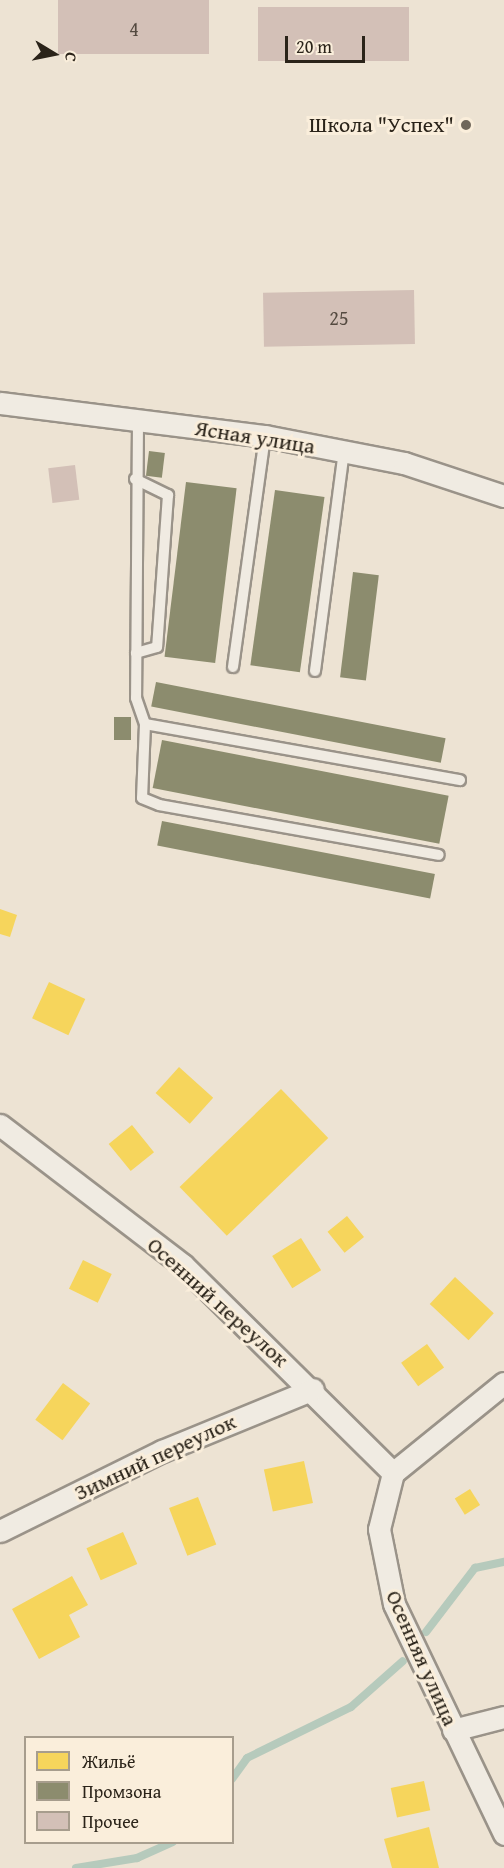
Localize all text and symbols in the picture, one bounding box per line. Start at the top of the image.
house number: 4 [129,16,139,40]
north arrow [24,24,84,84]
scale bar [288,24,368,62]
text: 20 m [296,33,332,60]
text: С [59,51,84,64]
place label: Школа "Успех" [309,112,454,138]
marker: Школа "Успех" [459,118,473,132]
house number: 25 [329,305,349,329]
street label: Ясная улица [193,414,317,460]
street label: Осенний переулок [142,1232,294,1372]
street label: Зимний переулок [70,1408,240,1506]
street label: Осенняя улица [380,1586,464,1730]
legend [24,1736,234,1844]
text: Жильё [82,1748,136,1775]
text: Промзона [82,1778,161,1805]
text: Прочее [82,1808,139,1835]

